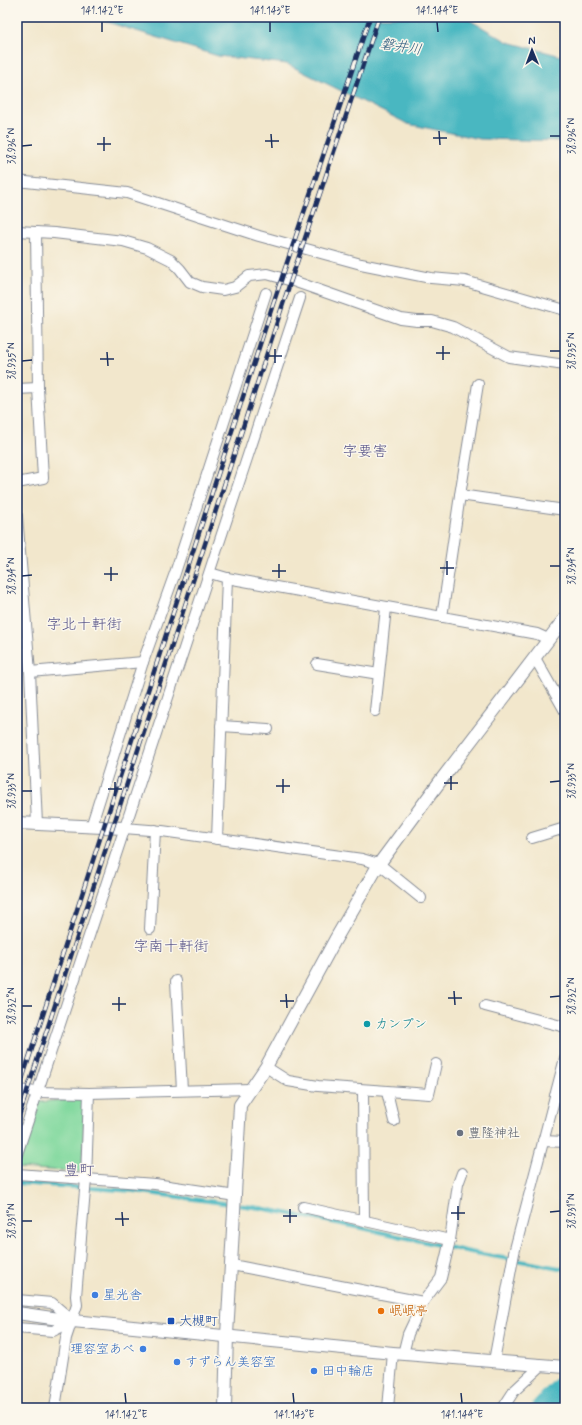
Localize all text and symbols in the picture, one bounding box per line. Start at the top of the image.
text: 141.142°E [81,4,123,18]
text: 141.143°E [250,4,290,18]
text: 141.144°E [416,4,458,18]
north arrow [512,30,552,70]
text: N [528,34,536,48]
water label: 磐井川 [379,35,423,59]
text: 38.936°N [565,118,579,154]
text: 38.936°N [5,128,19,164]
text: 38.935°N [565,332,579,370]
text: 38.935°N [5,342,19,380]
district label: 字要害 [342,442,388,462]
text: 38.934°N [565,547,579,585]
text: 38.934°N [5,557,19,595]
district label: 字北十軒街 [46,615,122,635]
text: 38.933°N [565,763,579,799]
text: 38.933°N [5,773,19,809]
district label: 字南十軒街 [133,937,209,957]
text: 38.932°N [565,977,579,1015]
text: 38.932°N [5,987,19,1025]
place label: カンブン [375,1016,427,1033]
marker: カンブン [362,1019,372,1029]
place label: 豊隆神社 [468,1125,520,1142]
marker: 豊隆神社 [455,1128,465,1138]
district label: 豊町 [64,1161,95,1181]
text: 38.931°N [565,1193,579,1229]
text: 38.931°N [5,1203,19,1239]
place label: 星光舎 [103,1287,142,1304]
marker: 星光舎 [90,1290,100,1300]
place label: 岷岷亭 [389,1303,428,1320]
marker: 岷岷亭 [376,1306,386,1316]
place label: 大槻町 [179,1313,218,1330]
marker: 大槻町 [166,1316,176,1326]
place label: 理容室あべ [70,1341,135,1358]
marker: 理容室あべ [138,1344,148,1354]
place label: すずらん美容室 [185,1354,276,1371]
marker: すずらん美容室 [172,1357,182,1367]
place label: 田中輪店 [322,1363,374,1380]
marker: 田中輪店 [309,1366,319,1376]
text: 141.142°E [105,1408,147,1422]
text: 141.143°E [274,1408,314,1422]
text: 141.144°E [441,1408,483,1422]

